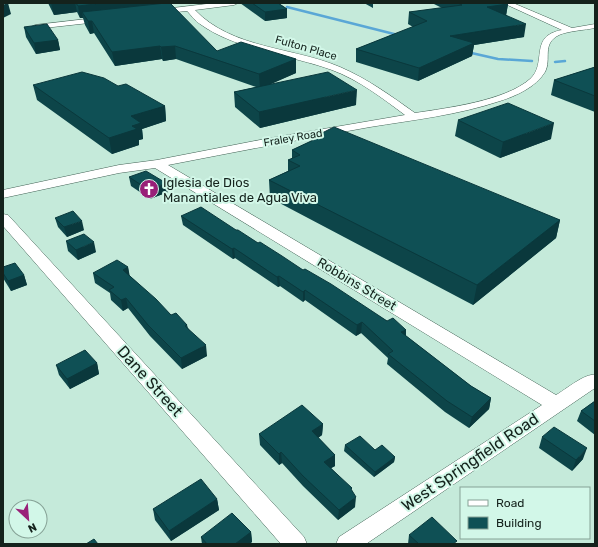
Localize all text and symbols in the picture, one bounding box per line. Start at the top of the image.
street label: Fulton Place [274,33,338,63]
street label: Fraley Road [263,126,323,150]
place label: Iglesia de Dios Manantiales de Agua Viva [163,175,317,206]
church icon: Iglesia de Dios Manantiales de Agua Viva [138,178,160,200]
street label: Robbins Street [315,254,399,314]
street label: Dane Street [113,342,187,420]
street label: West Springfield Road [398,409,542,515]
legend [460,487,590,539]
north arrow [8,499,48,539]
text: Building [496,516,542,530]
text: N [26,520,39,535]

